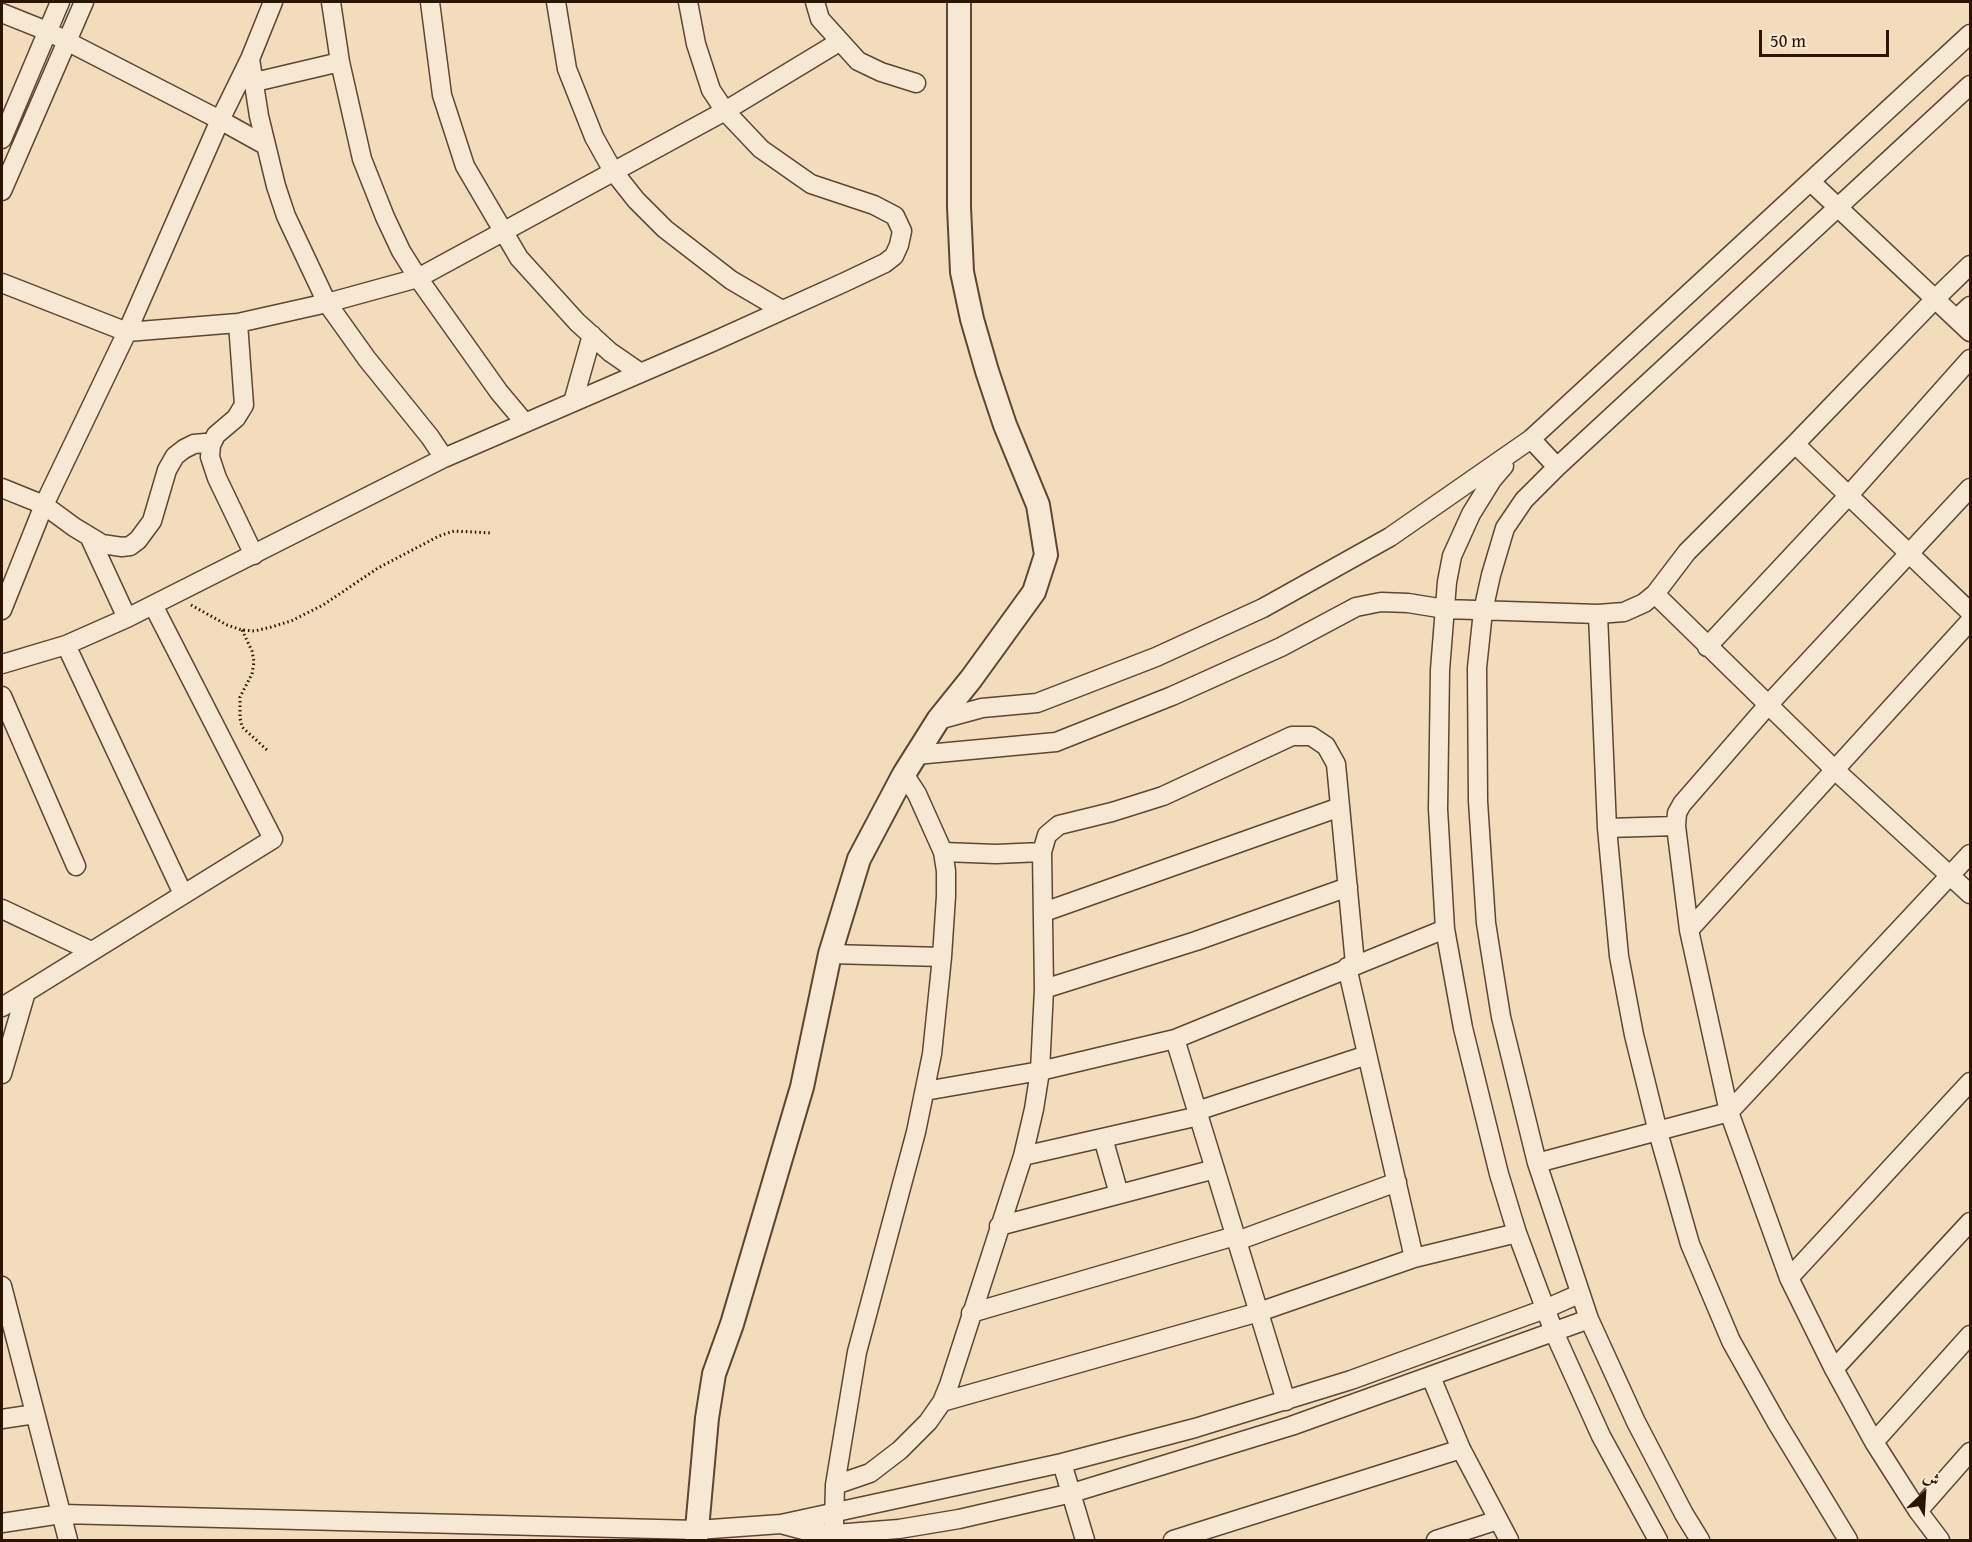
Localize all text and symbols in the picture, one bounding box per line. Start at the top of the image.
scale bar [1762,18,1892,56]
text: 50 m [1770,27,1806,54]
text: ش [1919,1463,1944,1492]
north arrow [1894,1464,1954,1524]

